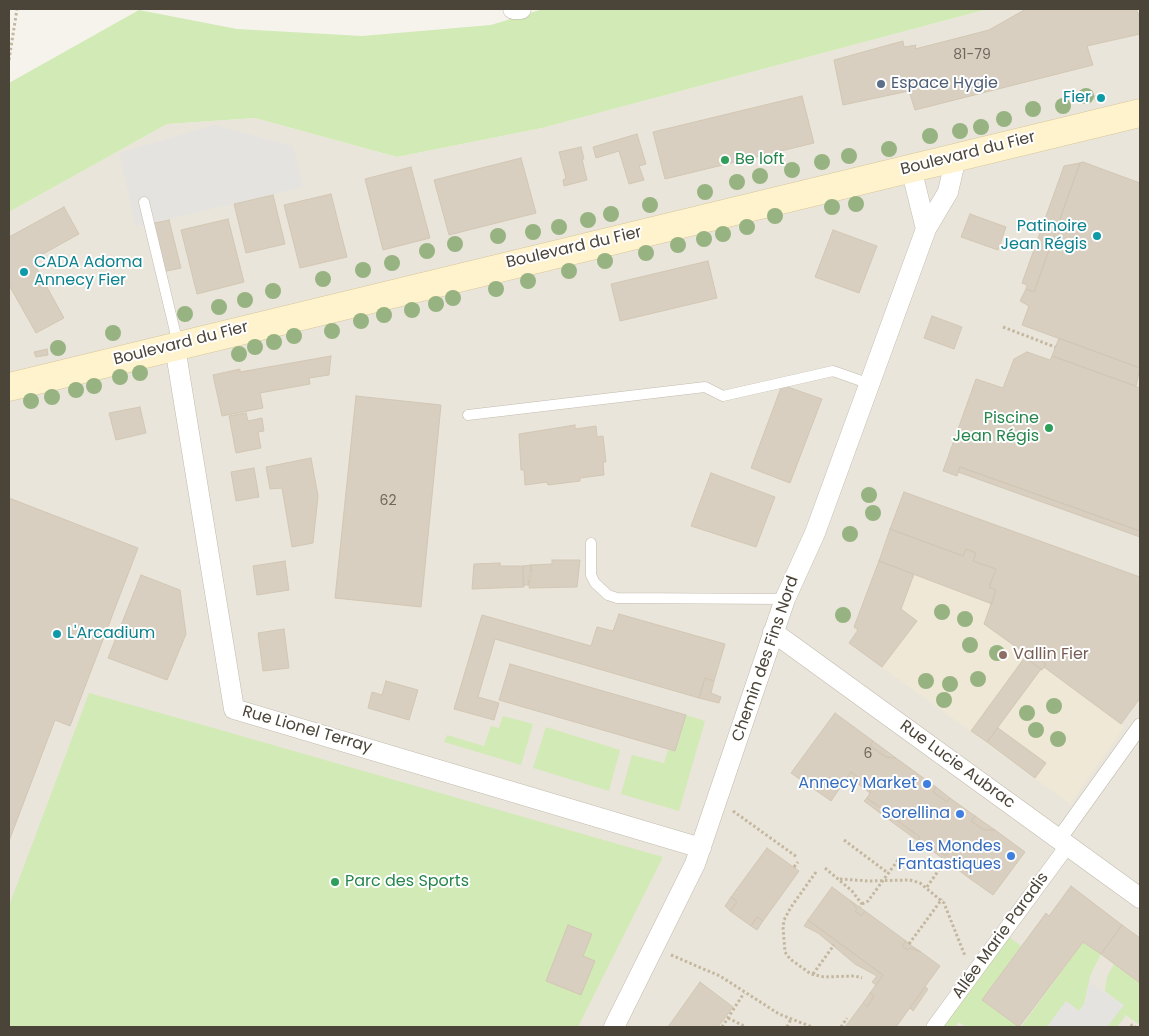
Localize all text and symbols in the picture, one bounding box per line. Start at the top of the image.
house number: 81-79 [953,47,991,63]
place label: Espace Hygie [891,74,998,94]
marker: Espace Hygie [875,78,887,90]
place label: Fier [1063,88,1091,108]
marker: Fier [1095,92,1107,104]
street label: Boulevard du Fier [899,128,1037,180]
place label: Be loft [735,150,784,170]
marker: Be loft [719,154,731,166]
place label: Patinoire Jean Régis [1001,217,1087,255]
street label: Boulevard du Fier [505,223,643,273]
marker: Patinoire Jean Régis [1091,230,1103,242]
place label: CADA Adoma Annecy Fier [34,253,143,291]
marker: CADA Adoma Annecy Fier [18,266,30,278]
street label: Boulevard du Fier [112,318,250,370]
place label: Piscine Jean Régis [953,409,1039,447]
marker: Piscine Jean Régis [1043,422,1055,434]
house number: 62 [380,493,396,509]
street label: Chemin des Fins Nord [729,574,803,744]
place label: L'Arcadium [67,624,155,644]
marker: L'Arcadium [51,628,63,640]
place label: Vallin Fier [1013,645,1089,665]
marker: Vallin Fier [997,649,1009,661]
street label: Rue Lionel Terray [240,702,374,758]
street label: Rue Lucie Aubrac [896,717,1018,813]
house number: 6 [864,746,872,762]
place label: Annecy Market [798,774,917,794]
marker: Annecy Market [921,778,933,790]
place label: Sorellina [882,804,950,824]
marker: Sorellina [954,808,966,820]
place label: Les Mondes Fantastiques [898,837,1001,875]
marker: Les Mondes Fantastiques [1005,850,1017,862]
street label: Allée Marie Paradis [949,869,1053,1003]
place label: Parc des Sports [345,872,469,892]
marker: Parc des Sports [329,876,341,888]

